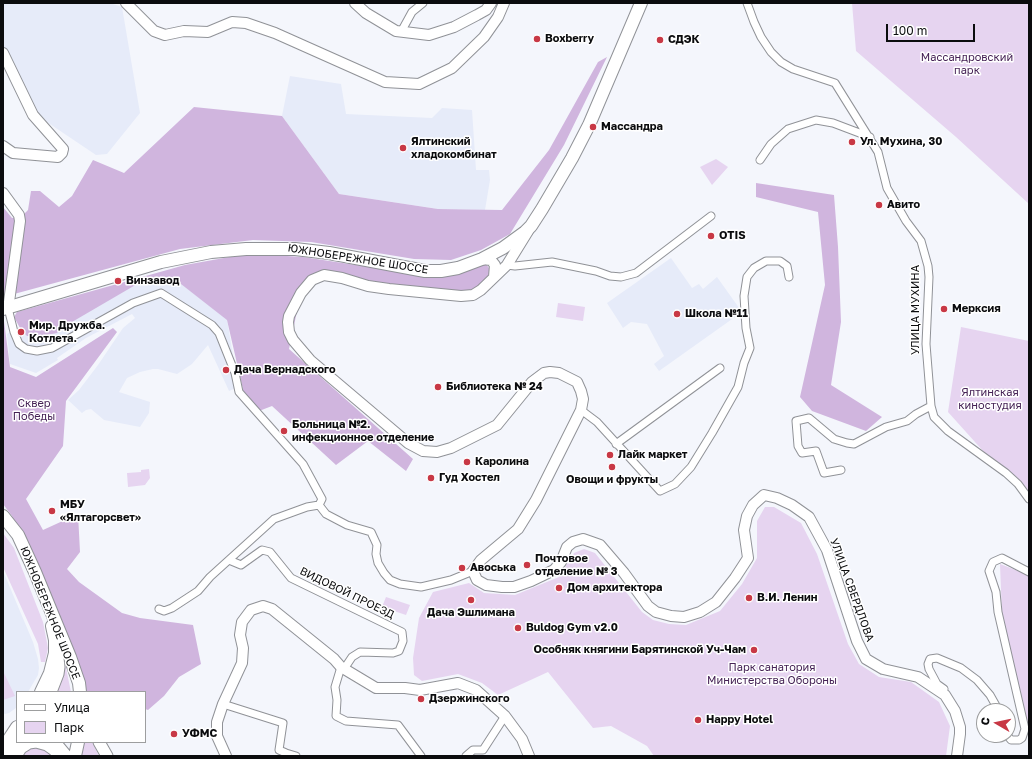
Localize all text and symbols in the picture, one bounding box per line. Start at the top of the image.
scale bar [888,16,977,42]
text: 100 m [893,23,927,38]
place label: Boxberry [545,32,594,46]
place label: СДЭК [668,33,700,47]
marker: Boxberry [532,34,542,44]
marker: СДЭК [655,35,665,45]
park label: Массандровский парк [921,51,1013,77]
place label: Массандра [601,120,663,134]
marker: Массандра [588,122,598,132]
place label: Ялтинский хладокомбинат [411,135,497,161]
place label: Ул. Мухина, 30 [860,135,942,149]
marker: Ул. Мухина, 30 [847,137,857,147]
marker: Ялтинский хладокомбинат [398,143,408,153]
place label: Авито [887,198,920,212]
marker: Авито [874,200,884,210]
place label: OTIS [719,229,746,243]
marker: OTIS [706,231,716,241]
street label: ЮЖНОБЕРЕЖНОЕ ШОССЕ [287,241,429,277]
street label: УЛИЦА МУХИНА [909,265,923,355]
place label: Винзавод [126,274,179,288]
marker: Винзавод [113,276,123,286]
place label: Мерксия [952,302,1001,316]
marker: Мерксия [939,304,949,314]
place label: Школа №11 [685,307,748,321]
marker: Школа №11 [672,309,682,319]
place label: Мир. Дружба. Котлета. [29,319,105,345]
marker: Мир. Дружба. Котлета. [16,327,26,337]
place label: Дача Вернадского [234,363,336,377]
marker: Дача Вернадского [221,365,231,375]
place label: Библиотека № 24 [446,380,543,394]
marker: Библиотека № 24 [433,382,443,392]
park label: Ялтинская киностудия [958,386,1022,412]
park label: Сквер Победы [13,397,55,423]
place label: Больница №2. инфекционное отделение [292,418,434,444]
marker: Больница №2. инфекционное отделение [279,426,289,436]
place label: Лайк маркет [618,448,688,462]
marker: Лайк маркет [605,450,615,460]
place label: Каролина [475,455,529,469]
marker: Каролина [462,457,472,467]
marker: Овощи и фрукты [607,462,617,472]
place label: Гуд Хостел [439,471,500,485]
marker: Гуд Хостел [426,473,436,483]
place label: Овощи и фрукты [566,473,658,487]
place label: МБУ «Ялтагорсвет» [60,498,141,524]
marker: МБУ «Ялтагорсвет» [47,506,57,516]
street label: УЛИЦА СВЕРДЛОВА [827,537,877,643]
street label: ЮЖНОБЕРЕЖНОЕ ШОССЕ [17,545,83,681]
place label: Почтовое отделение № 3 [535,552,617,578]
marker: Почтовое отделение № 3 [522,560,532,570]
place label: Авоська [470,561,516,575]
marker: Авоська [457,563,467,573]
street label: ВИДОВОЙ ПРОЕЗД [298,564,396,622]
place label: Дом архитектора [567,581,662,595]
marker: Дом архитектора [554,583,564,593]
place label: В.И. Ленин [757,591,817,605]
marker: В.И. Ленин [744,593,754,603]
marker: Дача Эшлимана [466,595,476,605]
place label: Дача Эшлимана [427,606,515,620]
place label: Buldog Gym v2.0 [526,621,618,635]
marker: Buldog Gym v2.0 [513,623,523,633]
place label: Особняк княгини Барятинской Уч-Чам [533,643,746,657]
marker: Особняк княгини Барятинской Уч-Чам [749,645,759,655]
park label: Парк санатория Министерства Обороны [707,661,837,687]
legend [16,691,146,743]
place label: Дзержинского [429,692,509,706]
marker: Дзержинского [416,694,426,704]
text: Улица [54,700,90,715]
north arrow [976,703,1016,743]
place label: Happy Hotel [706,713,773,727]
marker: Happy Hotel [693,715,703,725]
text: С [978,716,992,726]
text: Парк [54,720,84,735]
place label: УФМС [182,727,217,741]
marker: УФМС [169,729,179,739]

